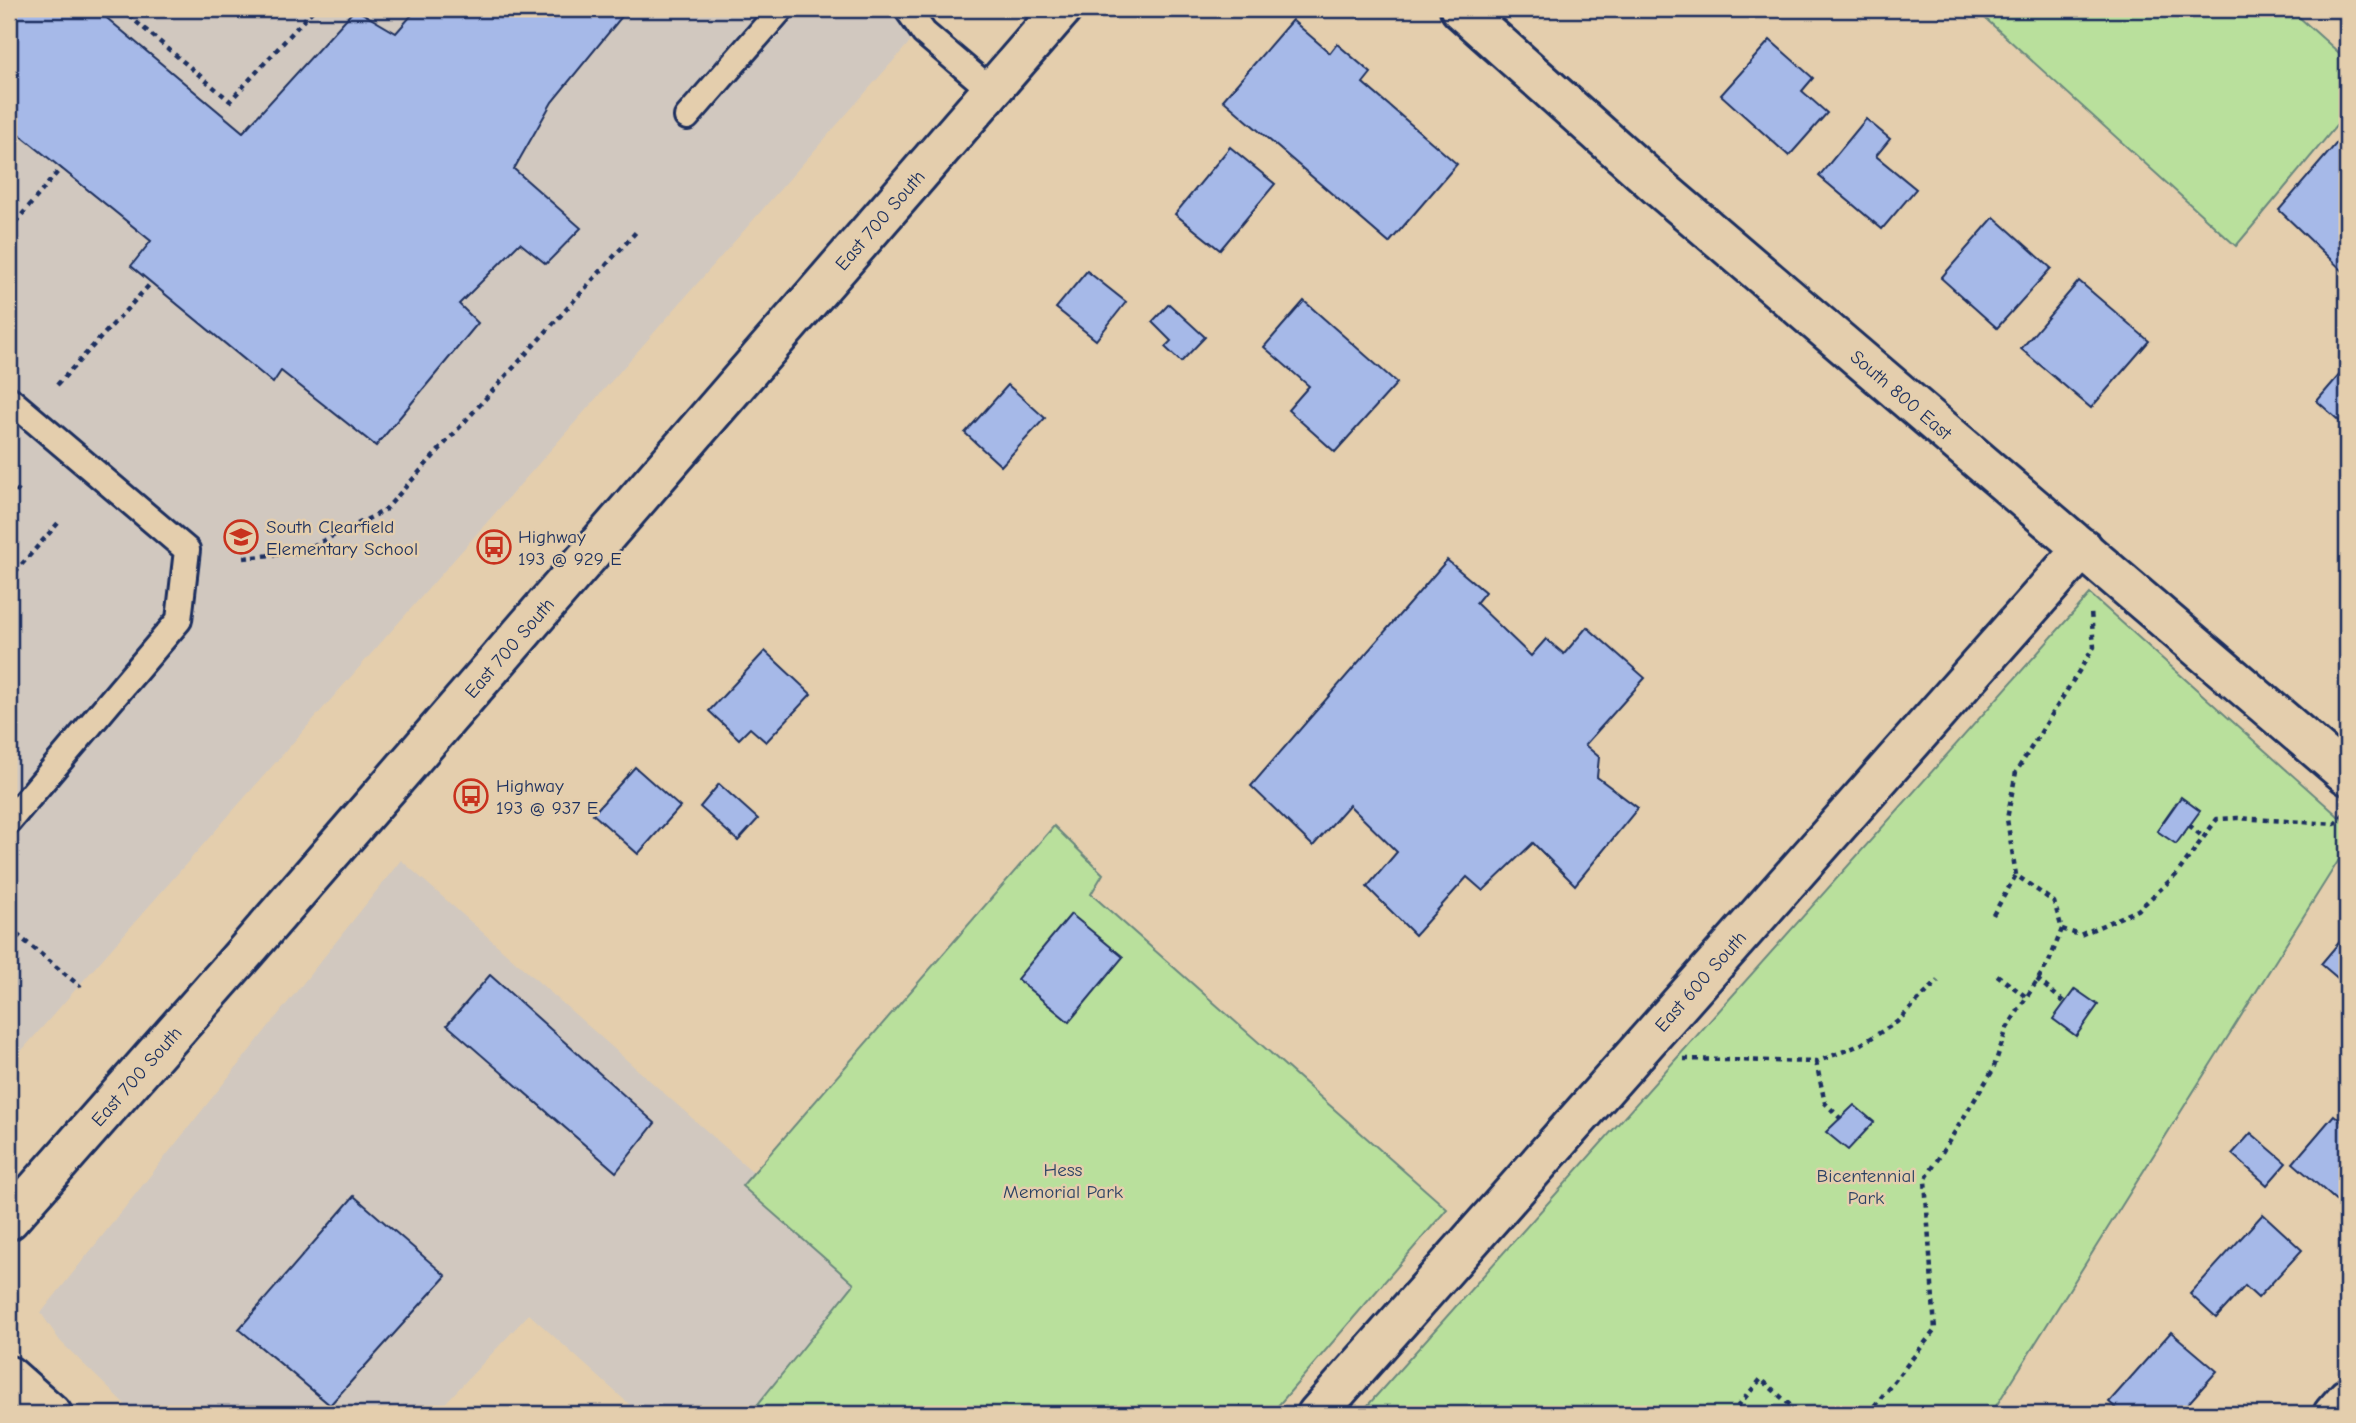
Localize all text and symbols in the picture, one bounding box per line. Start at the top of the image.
street label: East 700 South [831,166,930,275]
street label: South 800 East [1846,346,1956,445]
place label: South Clearfield Elementary School [266,516,418,560]
school or university icon: South Clearfield Elementary School [222,518,260,556]
place label: Highway 193 @ 929 E [518,526,622,570]
bus stop icon: Highway 193 @ 929 E [475,528,513,566]
street label: East 700 South [460,594,559,703]
place label: Highway 193 @ 937 E [496,775,598,819]
bus stop icon: Highway 193 @ 937 E [452,777,490,815]
street label: East 600 South [1650,927,1751,1036]
street label: East 700 South [87,1022,186,1131]
park label: Hess Memorial Park [1003,1159,1124,1203]
park label: Bicentennial Park [1817,1165,1915,1209]

